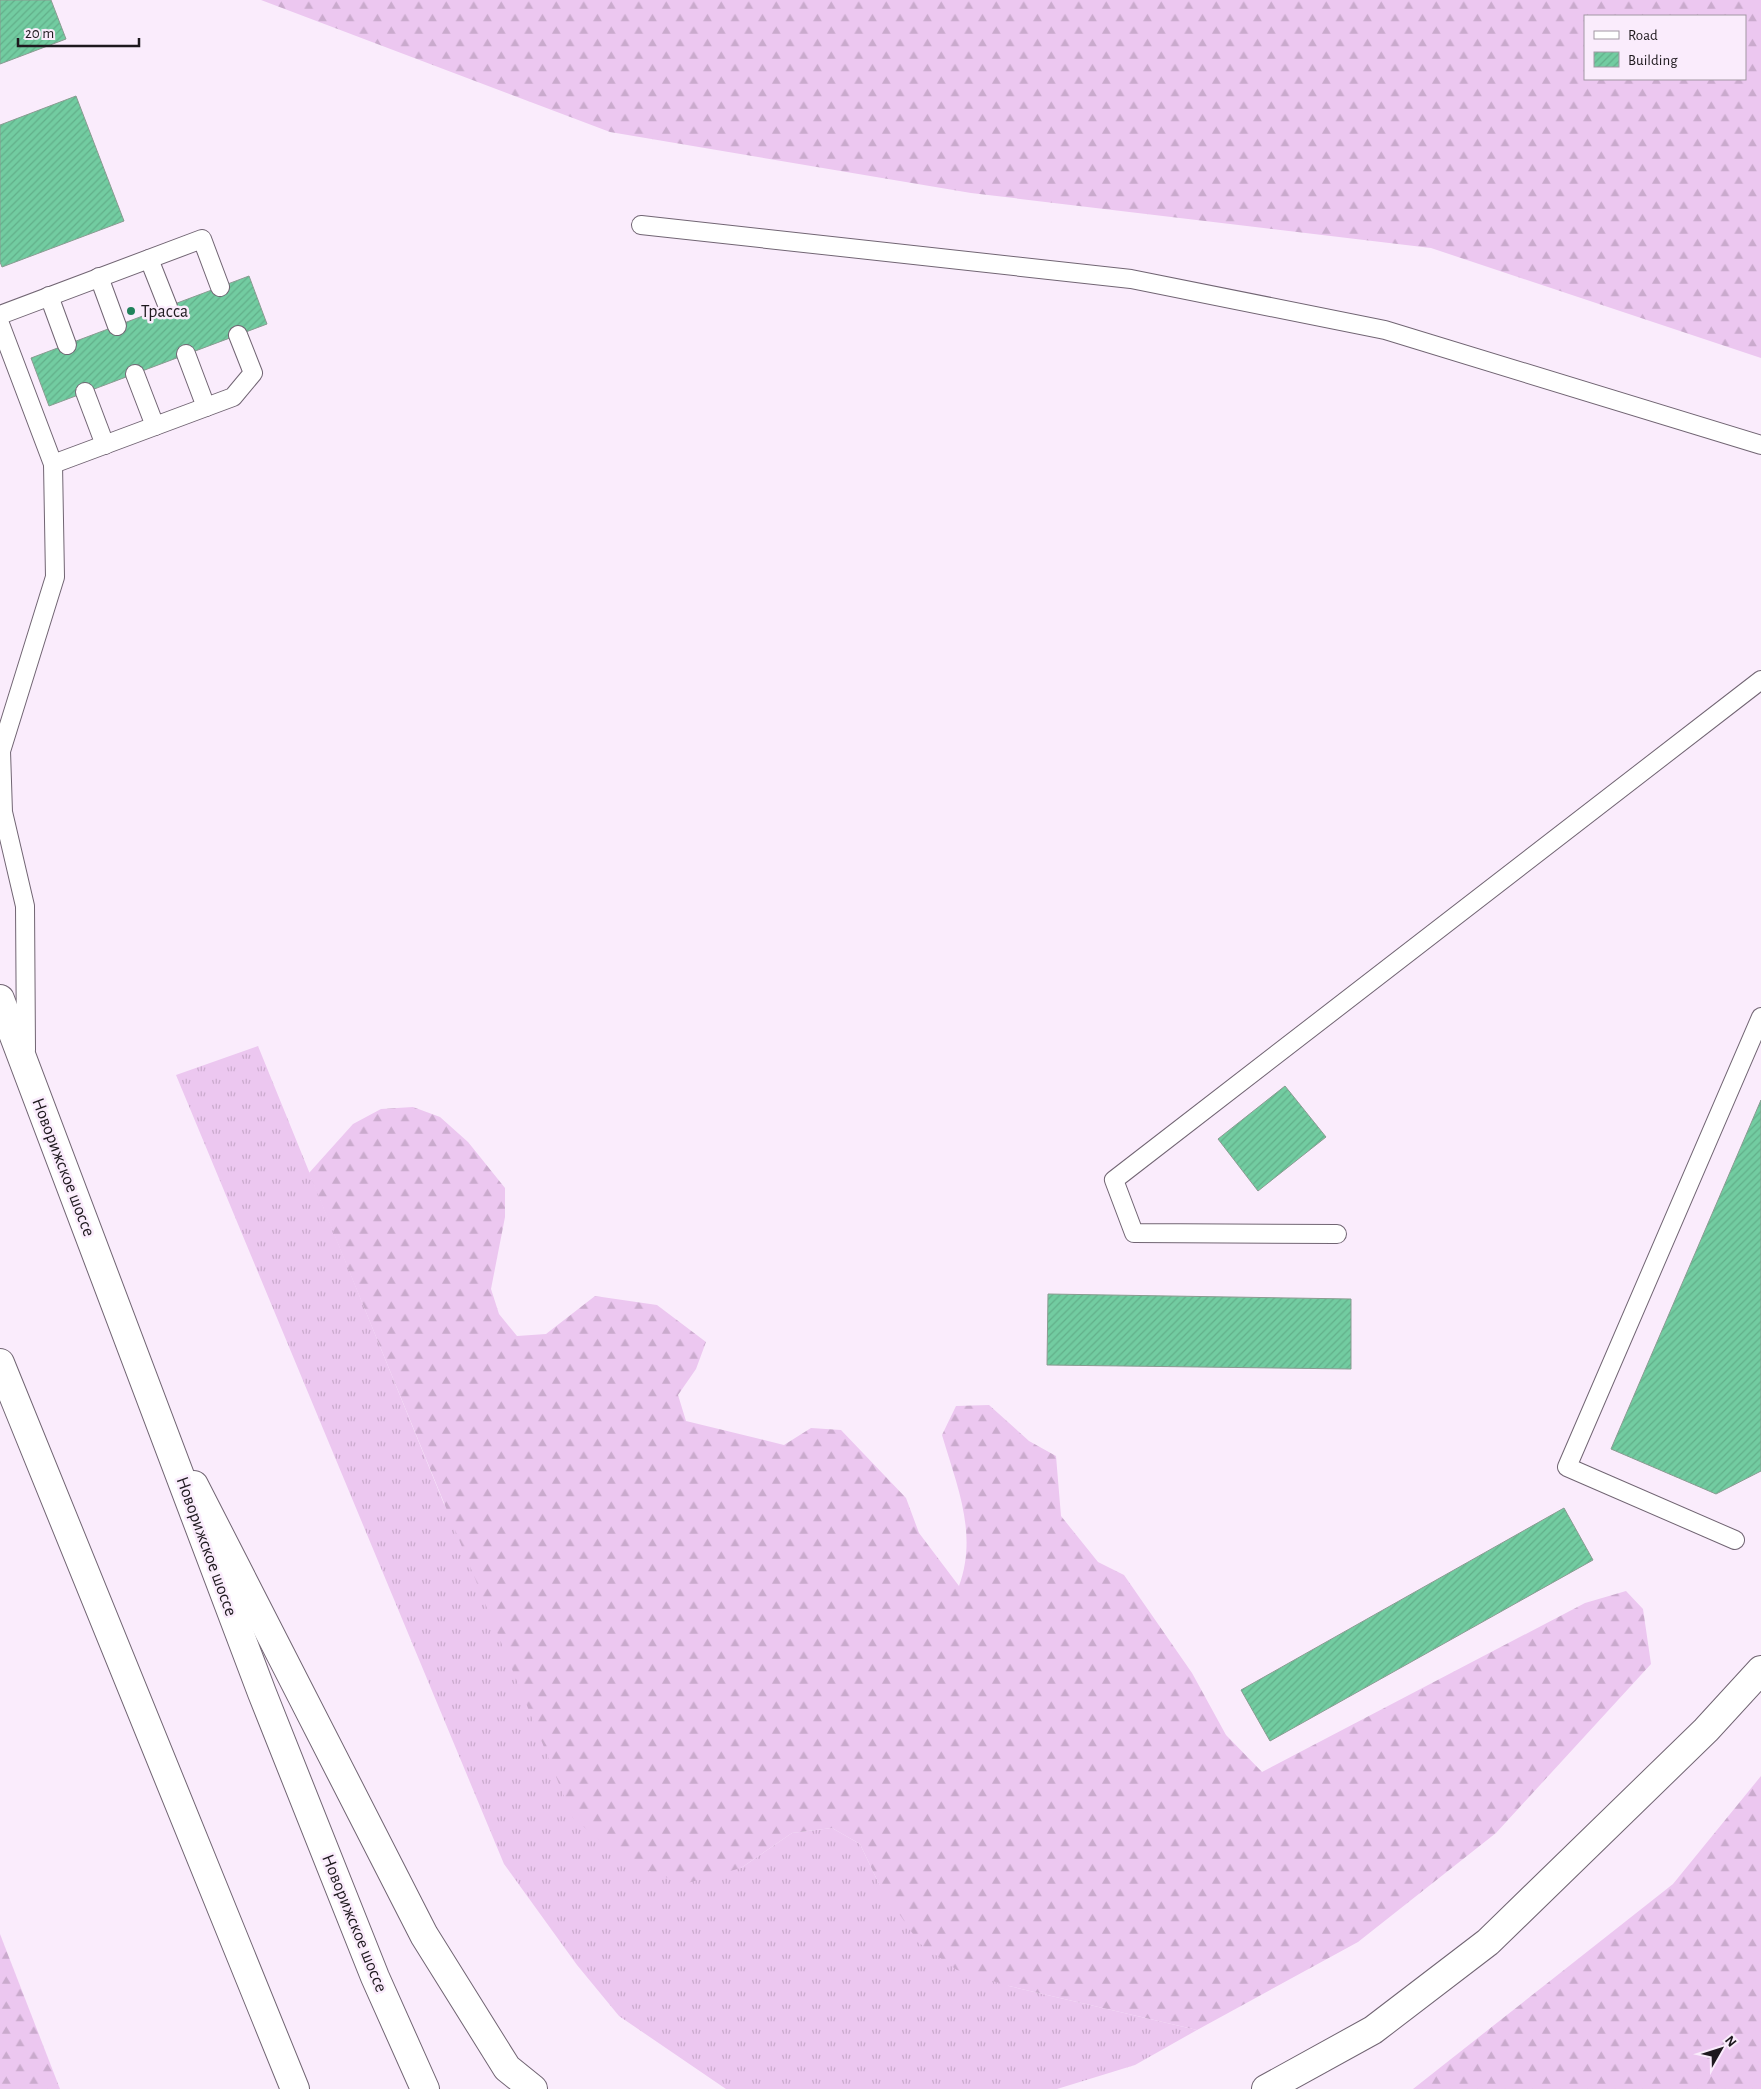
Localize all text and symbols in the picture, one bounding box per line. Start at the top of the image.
scale bar [18,15,139,47]
legend [1584,15,1746,80]
text: 20 m [25,26,54,41]
text: Road [1628,28,1658,43]
text: Building [1628,53,1678,68]
place label: Трасса [141,303,188,321]
marker: Трасса [125,305,137,317]
street label: Новорижское шоссе [28,1095,98,1239]
street label: Новорижское шоссе [172,1474,240,1619]
street label: Новорижское шоссе [318,1852,390,1995]
north arrow [1696,2024,1746,2074]
text: N [1722,2033,1739,2050]

